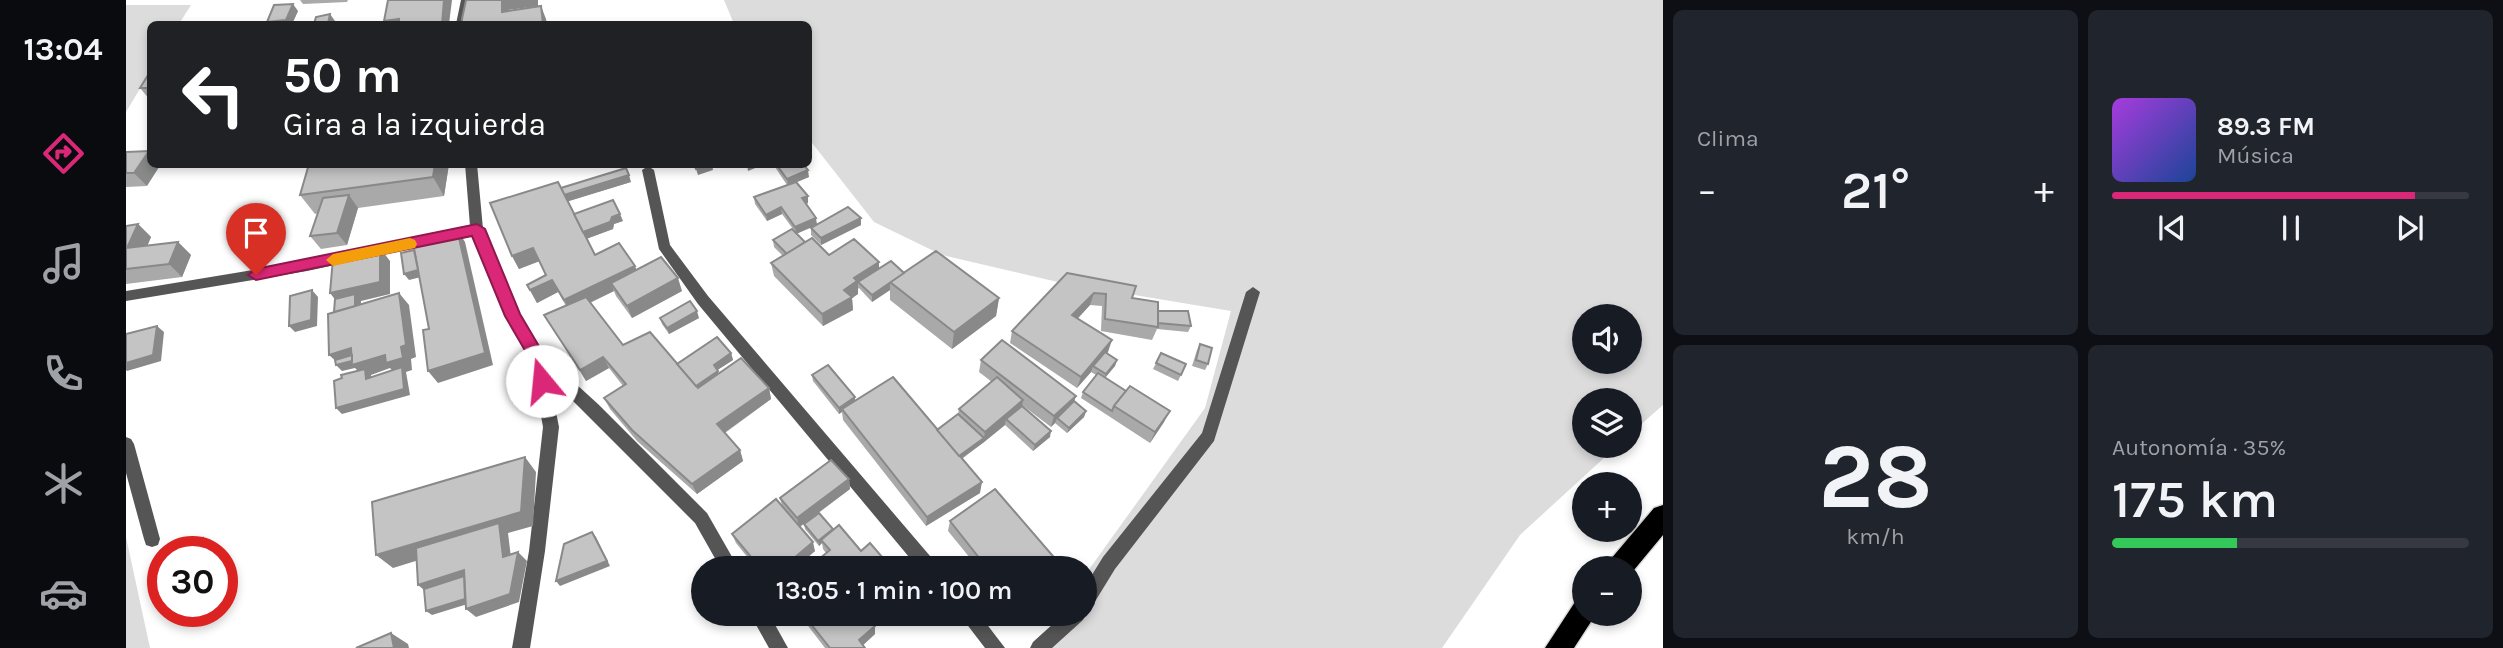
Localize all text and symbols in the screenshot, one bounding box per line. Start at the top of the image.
text: 13:04 [23,31,103,68]
text: 50 m [283,47,401,104]
icon: left [168,49,259,140]
text: Gira a la izquierda [283,106,546,143]
text: 89.3 FM [2217,111,2315,142]
text: Clima [1697,125,1759,152]
icon: directions [39,129,88,178]
text: Música [2217,142,2294,169]
text: 21° [1841,160,1910,221]
text: − [1697,168,1717,213]
text: + [2034,168,2054,213]
pin [226,203,286,275]
icon: previous [2153,209,2191,247]
icon: pause [2272,209,2310,247]
icon: next [2391,209,2429,247]
icon: arrive [237,214,275,252]
icon: music [39,239,88,288]
map controls [1572,304,1642,626]
button: sound [1572,304,1642,374]
position arrow [505,344,579,418]
icon: phone [39,349,88,398]
button: layers [1572,388,1642,458]
text: 28 [1819,424,1932,530]
text: Autonomía · 35% [2112,434,2286,461]
icon: climate [39,459,88,508]
text: 175 km [2112,469,2278,530]
button: + [1572,472,1642,542]
text: km/h [1846,523,1905,550]
speed limit sign: 30 [147,536,238,627]
button: − [1572,556,1642,626]
icon: car [39,569,88,618]
text: 13:05 · 1 min · 100 m [776,575,1012,606]

